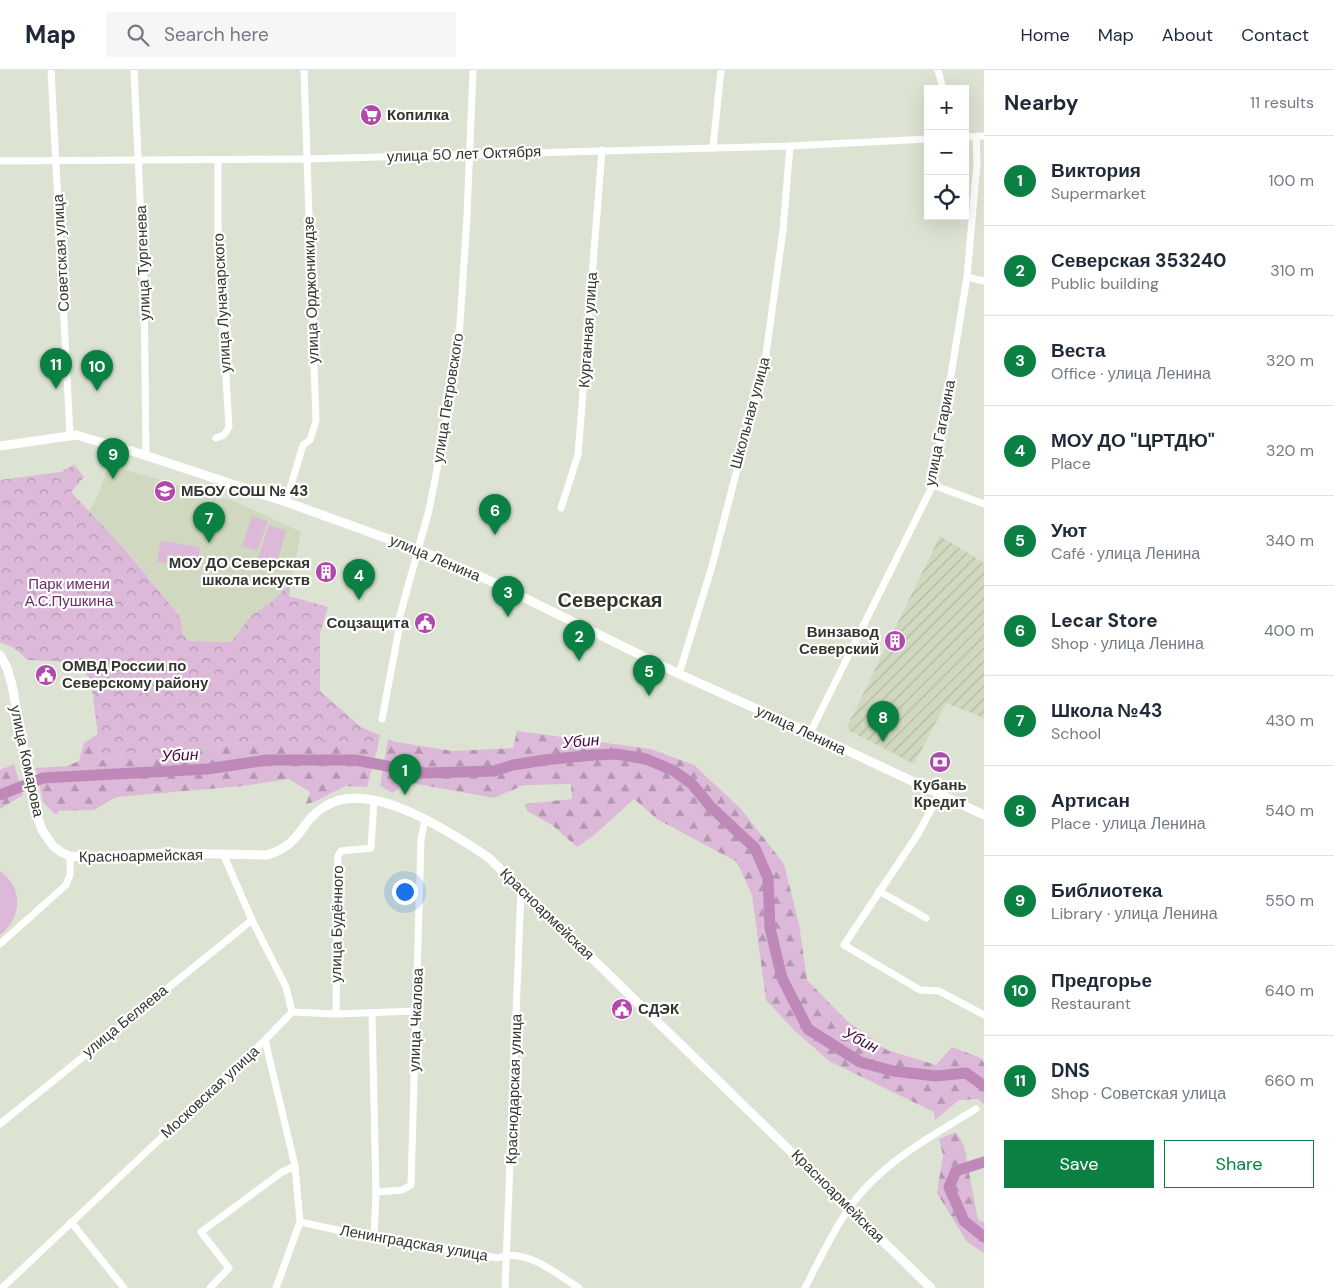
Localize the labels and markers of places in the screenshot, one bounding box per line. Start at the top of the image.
supermarket icon: Копилка [359,103,383,127]
place label: Копилка [387,105,450,125]
pin: 11 [40,348,72,389]
pin: 10 [81,350,113,391]
pin: 9 [97,438,129,479]
school or university icon: МБОУ СОШ № 43 [153,479,177,503]
place label: МБОУ СОШ № 43 [181,481,308,501]
pin: 6 [479,494,511,535]
pin: 7 [193,502,225,543]
place label: МОУ ДО Северская школа искуств [169,553,310,590]
pin: 4 [343,559,375,600]
building icon: МОУ ДО Северская школа искуств [314,560,338,584]
pin: 3 [492,576,524,617]
public building icon: Соцзащита [413,611,437,635]
place label: Соцзащита [326,613,410,633]
pin: 2 [563,620,595,661]
place label: Винзавод Северский [799,622,879,659]
building icon: Винзавод Северский [883,629,907,653]
pin: 5 [633,655,665,696]
place label: ОМВД России по Северскому району [62,656,209,693]
public building icon: ОМВД России по Северскому району [34,663,58,687]
pin: 8 [867,701,899,742]
bank icon: Кубань Кредит [928,750,952,774]
pin: 1 [389,754,421,795]
place label: Кубань Кредит [913,775,967,812]
public building icon: СДЭК [610,997,634,1021]
place label: СДЭК [638,999,680,1019]

